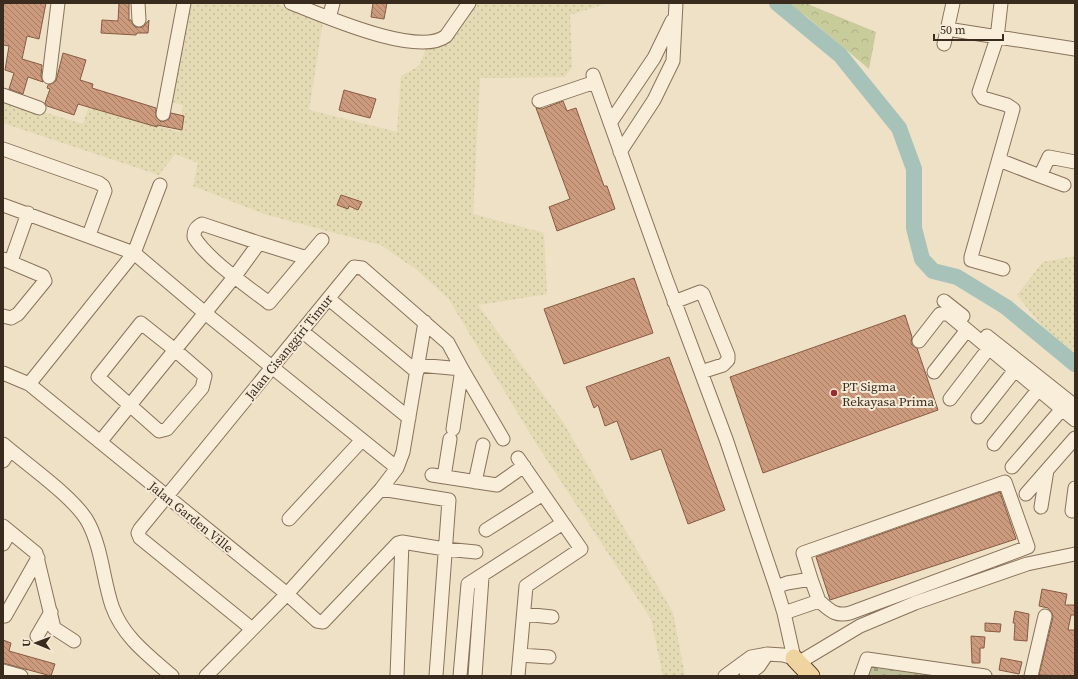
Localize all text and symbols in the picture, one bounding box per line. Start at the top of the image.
scale bar [934,16,1003,42]
text: 50 m [940,22,966,38]
street label: Jalan Cisanggiri Timur [241,291,337,404]
place label: PT Sigma Rekayasa Prima [842,378,934,410]
marker: PT Sigma Rekayasa Prima [829,388,839,398]
street label: Jalan Garden Ville [144,477,237,557]
north arrow [16,623,56,663]
text: U [19,639,34,647]

